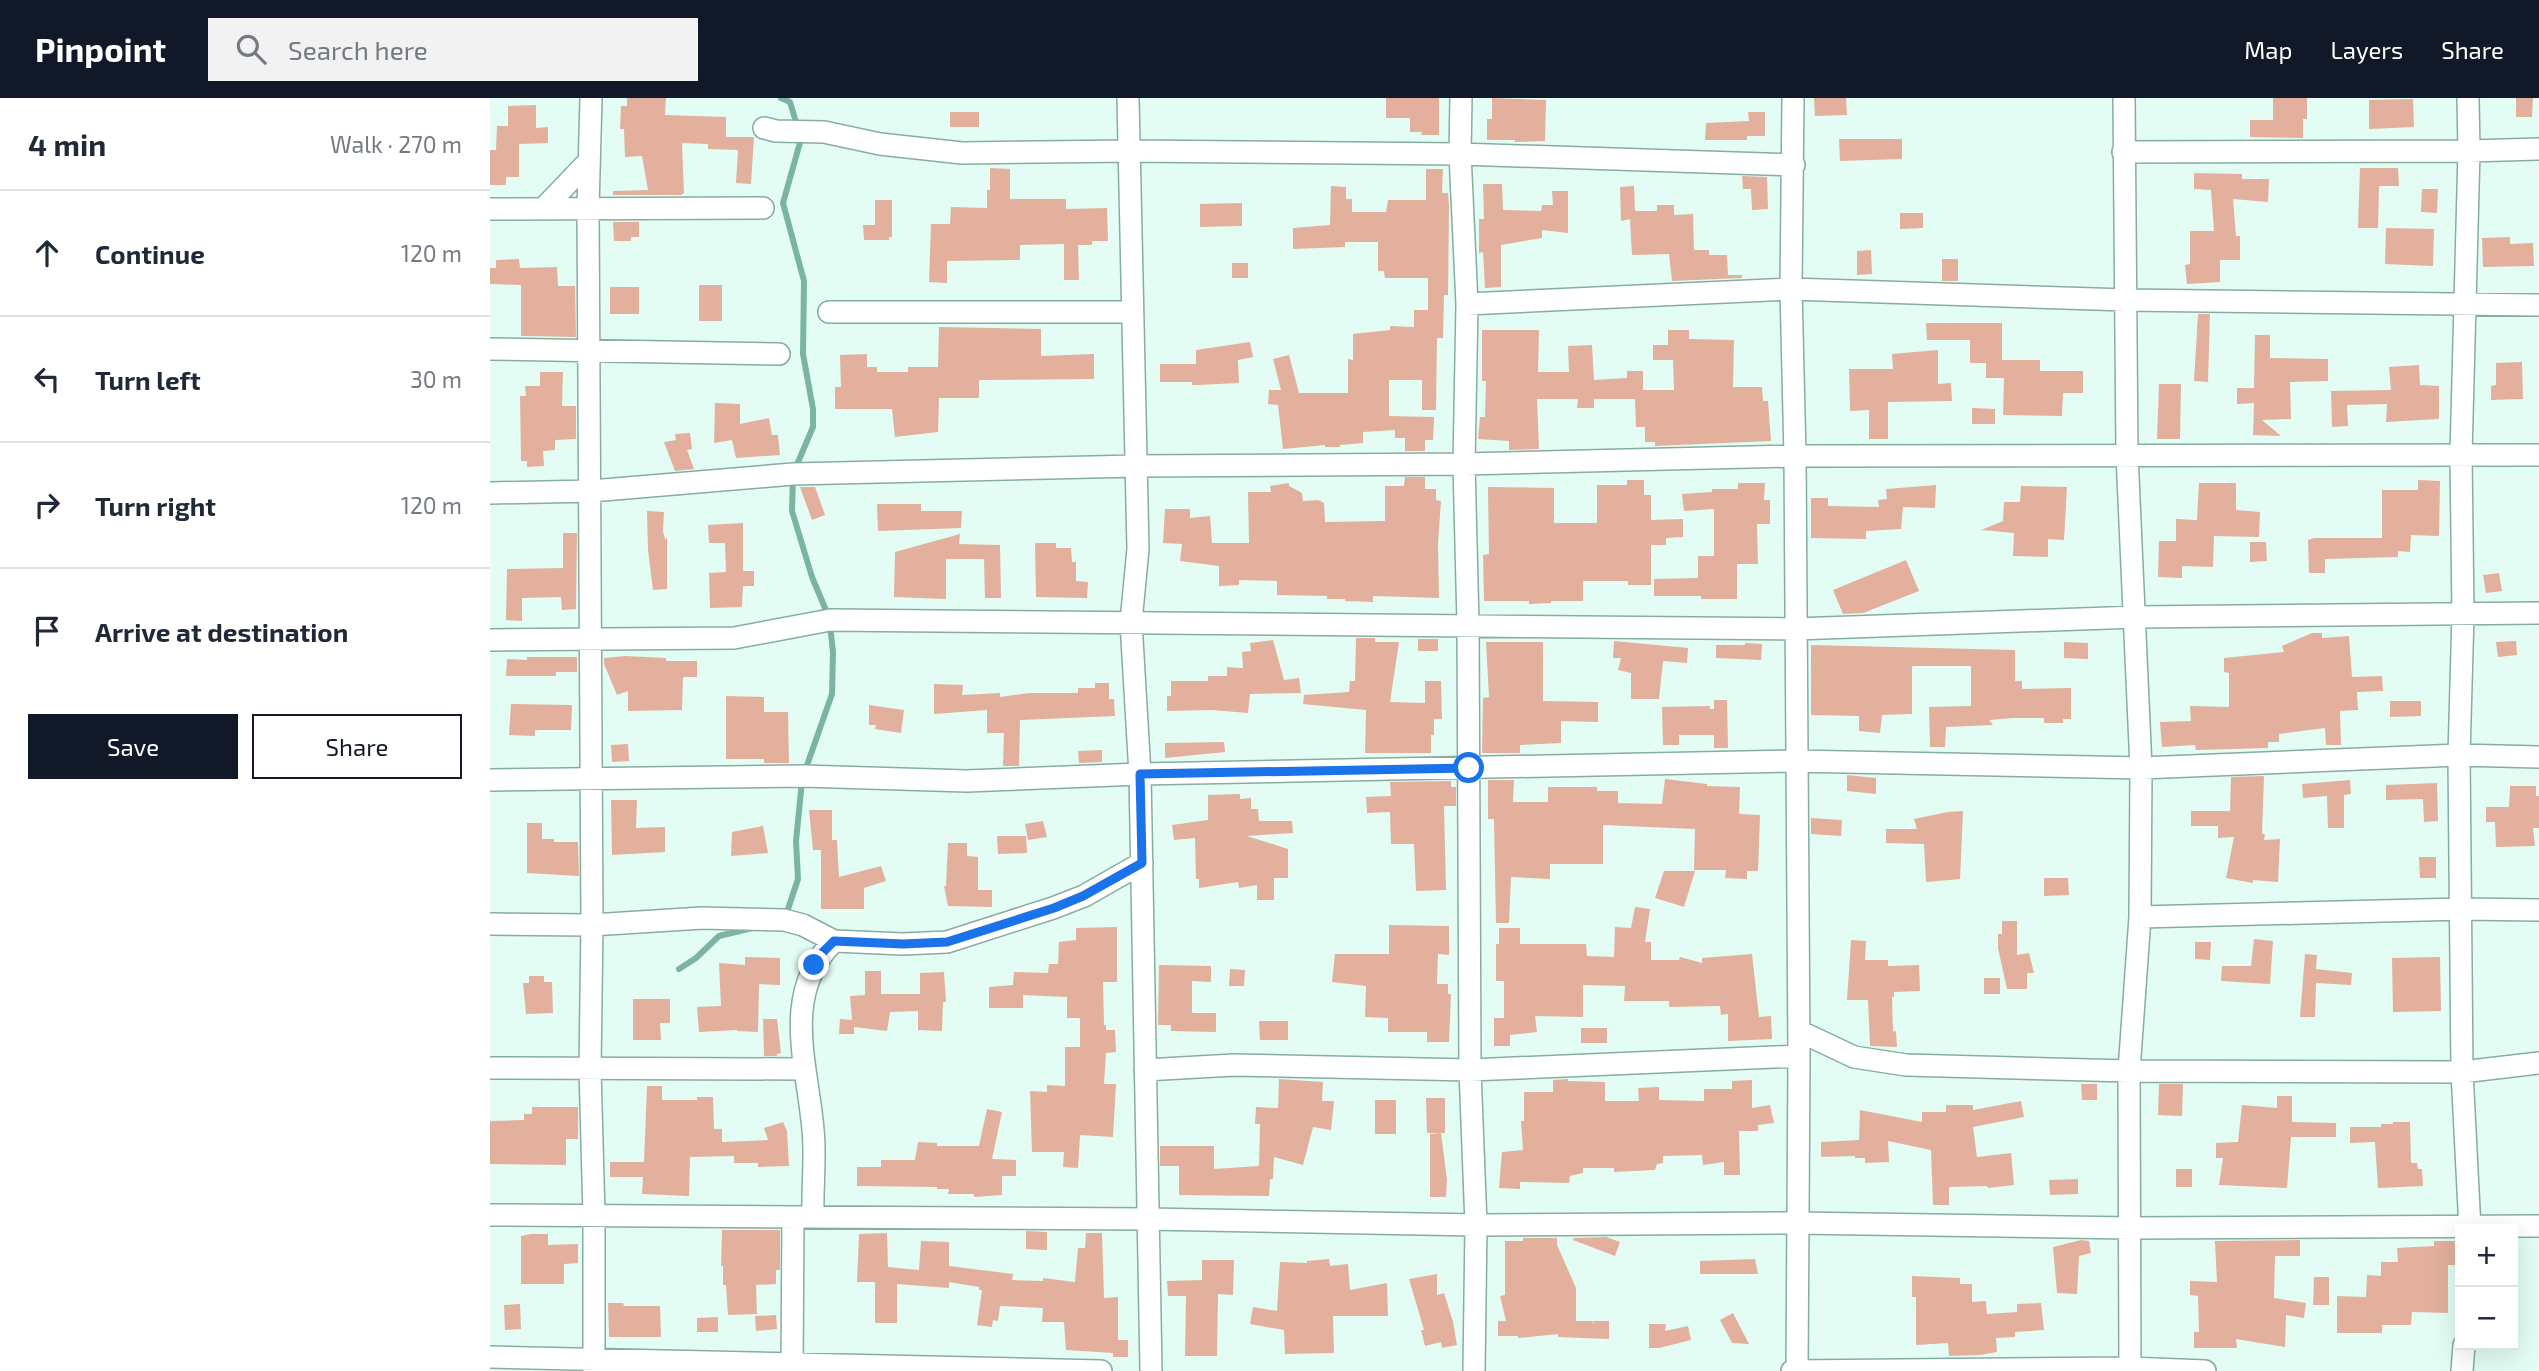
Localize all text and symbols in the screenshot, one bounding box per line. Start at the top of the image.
search box [208,18,698,81]
text: Pinpoint [35,29,166,69]
icon: search [232,30,270,68]
text: Search here [288,34,428,65]
text: Map [2244,35,2292,64]
text: Layers [2330,35,2403,64]
text: Share [2441,35,2504,64]
text: 4 min [28,126,106,162]
text: Walk · 270 m [330,130,462,158]
icon: ahead [28,234,66,272]
text: Continue [95,238,205,269]
text: 120 m [401,239,462,267]
icon: left [28,360,66,398]
text: Turn left [95,364,201,395]
text: 30 m [410,365,462,393]
icon: right [28,486,66,524]
text: Turn right [95,490,216,521]
text: 120 m [401,491,462,519]
icon: arrive [28,612,66,650]
text: Arrive at destination [95,616,348,647]
button: Save [28,714,238,779]
button: Share [252,714,462,779]
route start [1453,752,1484,783]
route end [798,949,829,980]
map controls [2455,1224,2518,1350]
button: + [2455,1224,2518,1287]
button: − [2455,1287,2518,1350]

